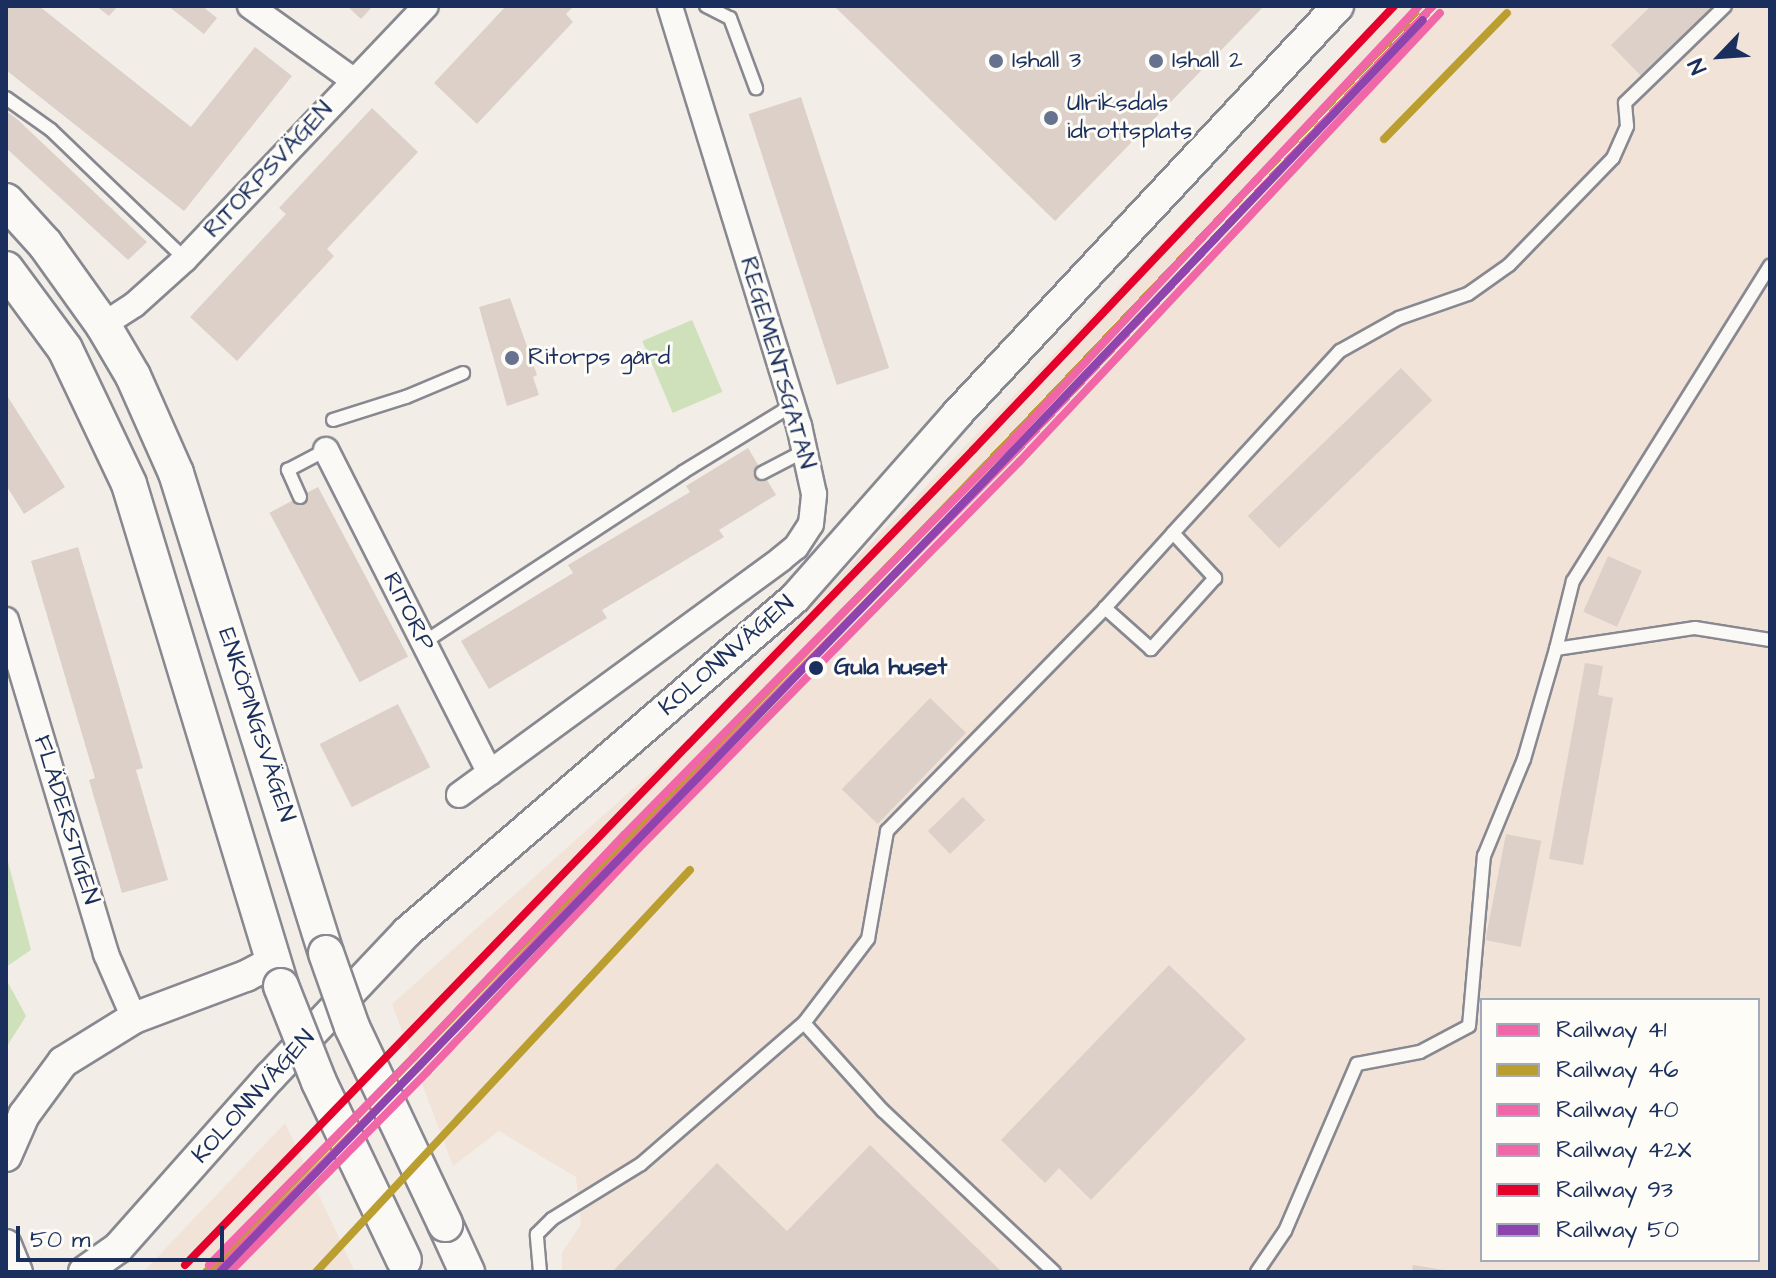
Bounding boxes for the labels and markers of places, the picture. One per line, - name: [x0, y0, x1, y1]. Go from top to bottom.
- place label: Ishall 3: [1012, 47, 1081, 75]
- place label: Ishall 2: [1172, 47, 1243, 75]
- marker: Ishall 3: [987, 52, 1005, 70]
- marker: Ishall 2: [1147, 52, 1165, 70]
- place label: Ulriksdals idrottsplats: [1067, 90, 1192, 146]
- marker: Ulriksdals idrottsplats: [1042, 109, 1060, 127]
- place label: Ritorps gård: [528, 344, 670, 372]
- marker: Ritorps gård: [503, 349, 521, 367]
- place label: Gula huset: [834, 654, 947, 682]
- marker: Gula huset: [805, 657, 827, 679]

